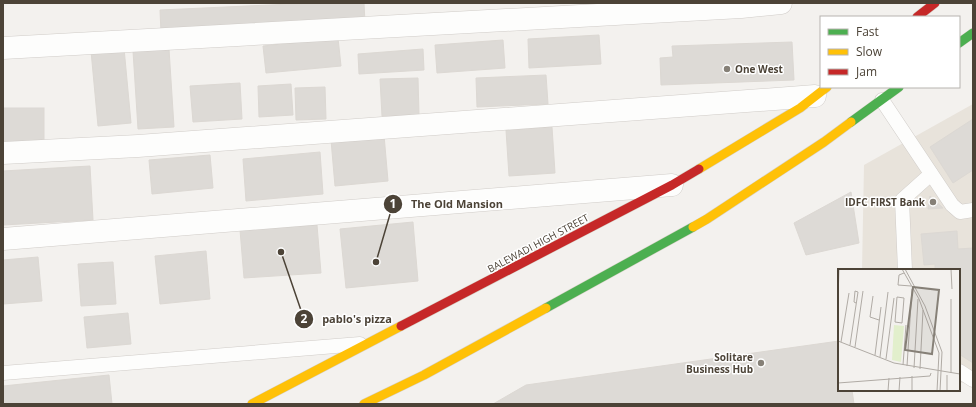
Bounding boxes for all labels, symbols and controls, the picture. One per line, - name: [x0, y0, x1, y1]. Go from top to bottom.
- legend: [820, 16, 960, 88]
- text: Fast: [856, 23, 879, 40]
- text: Slow: [856, 43, 883, 60]
- place label: One West: [735, 62, 784, 76]
- text: Jam: [855, 63, 877, 80]
- marker: One West: [722, 64, 732, 74]
- callout: The Old Mansion: [383, 192, 511, 215]
- text: 1: [390, 195, 396, 212]
- place label: IDFC FIRST Bank: [845, 195, 926, 209]
- text: The Old Mansion: [411, 196, 503, 211]
- marker: IDFC FIRST Bank: [928, 197, 938, 207]
- street label: BALEWADI HIGH STREET: [485, 210, 592, 276]
- inset map: [838, 269, 960, 391]
- callout: pablo's pizza: [294, 307, 400, 330]
- text: 2: [301, 310, 308, 327]
- text: pablo's pizza: [322, 311, 392, 326]
- place label: Solitare Business Hub: [686, 350, 753, 376]
- marker: Solitare Business Hub: [756, 358, 766, 368]

